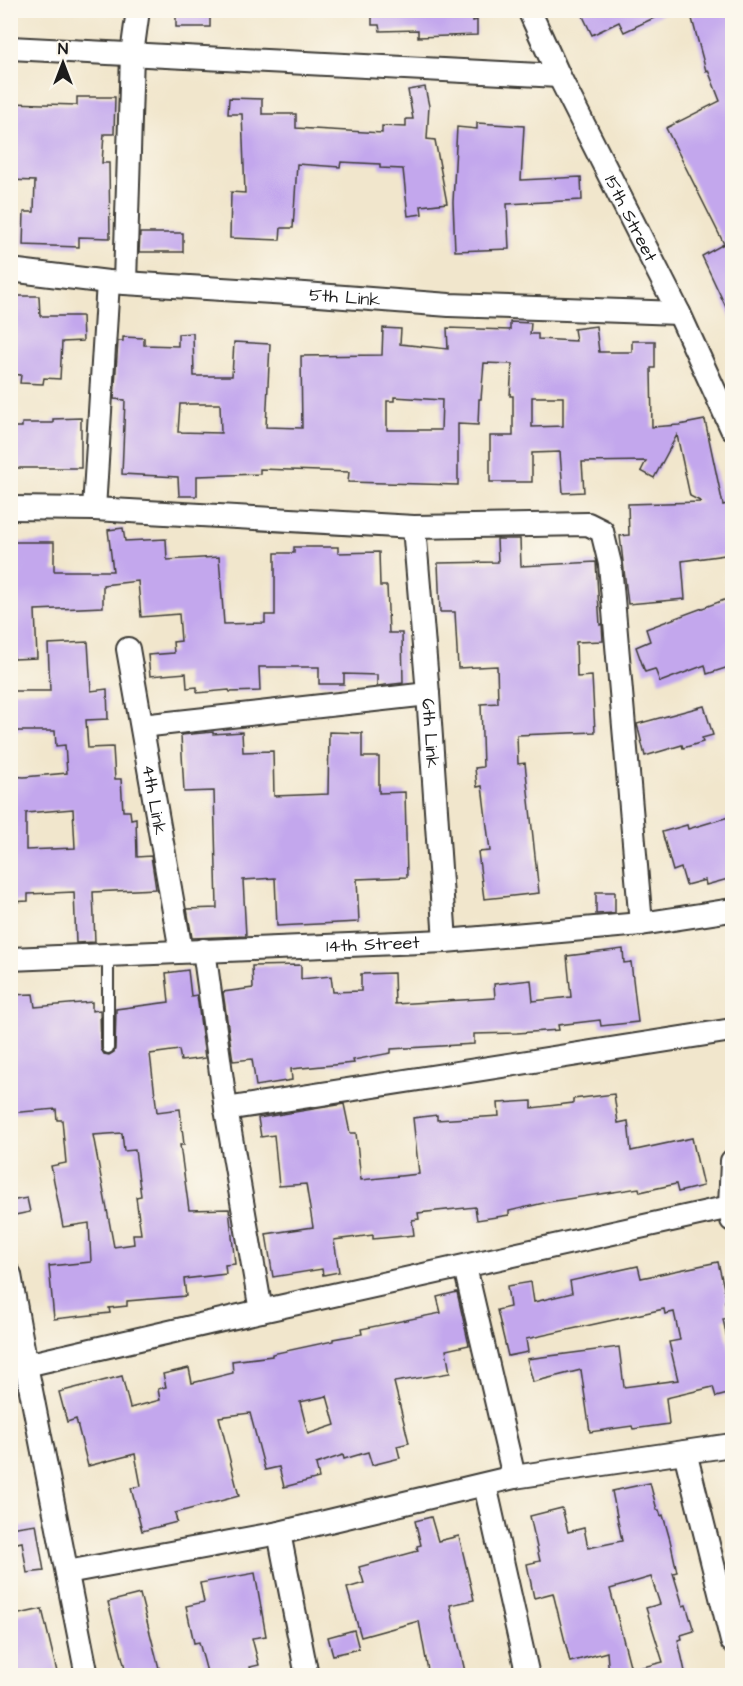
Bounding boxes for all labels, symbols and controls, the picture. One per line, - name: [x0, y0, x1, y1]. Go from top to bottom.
- north arrow: [33, 33, 93, 93]
- text: N: [58, 38, 68, 60]
- street label: 15th Street: [599, 171, 664, 267]
- street label: 5th Link: [308, 282, 381, 312]
- street label: 6th Link: [416, 698, 446, 769]
- street label: 4th Link: [136, 763, 173, 837]
- street label: 14th Street: [325, 930, 421, 958]

